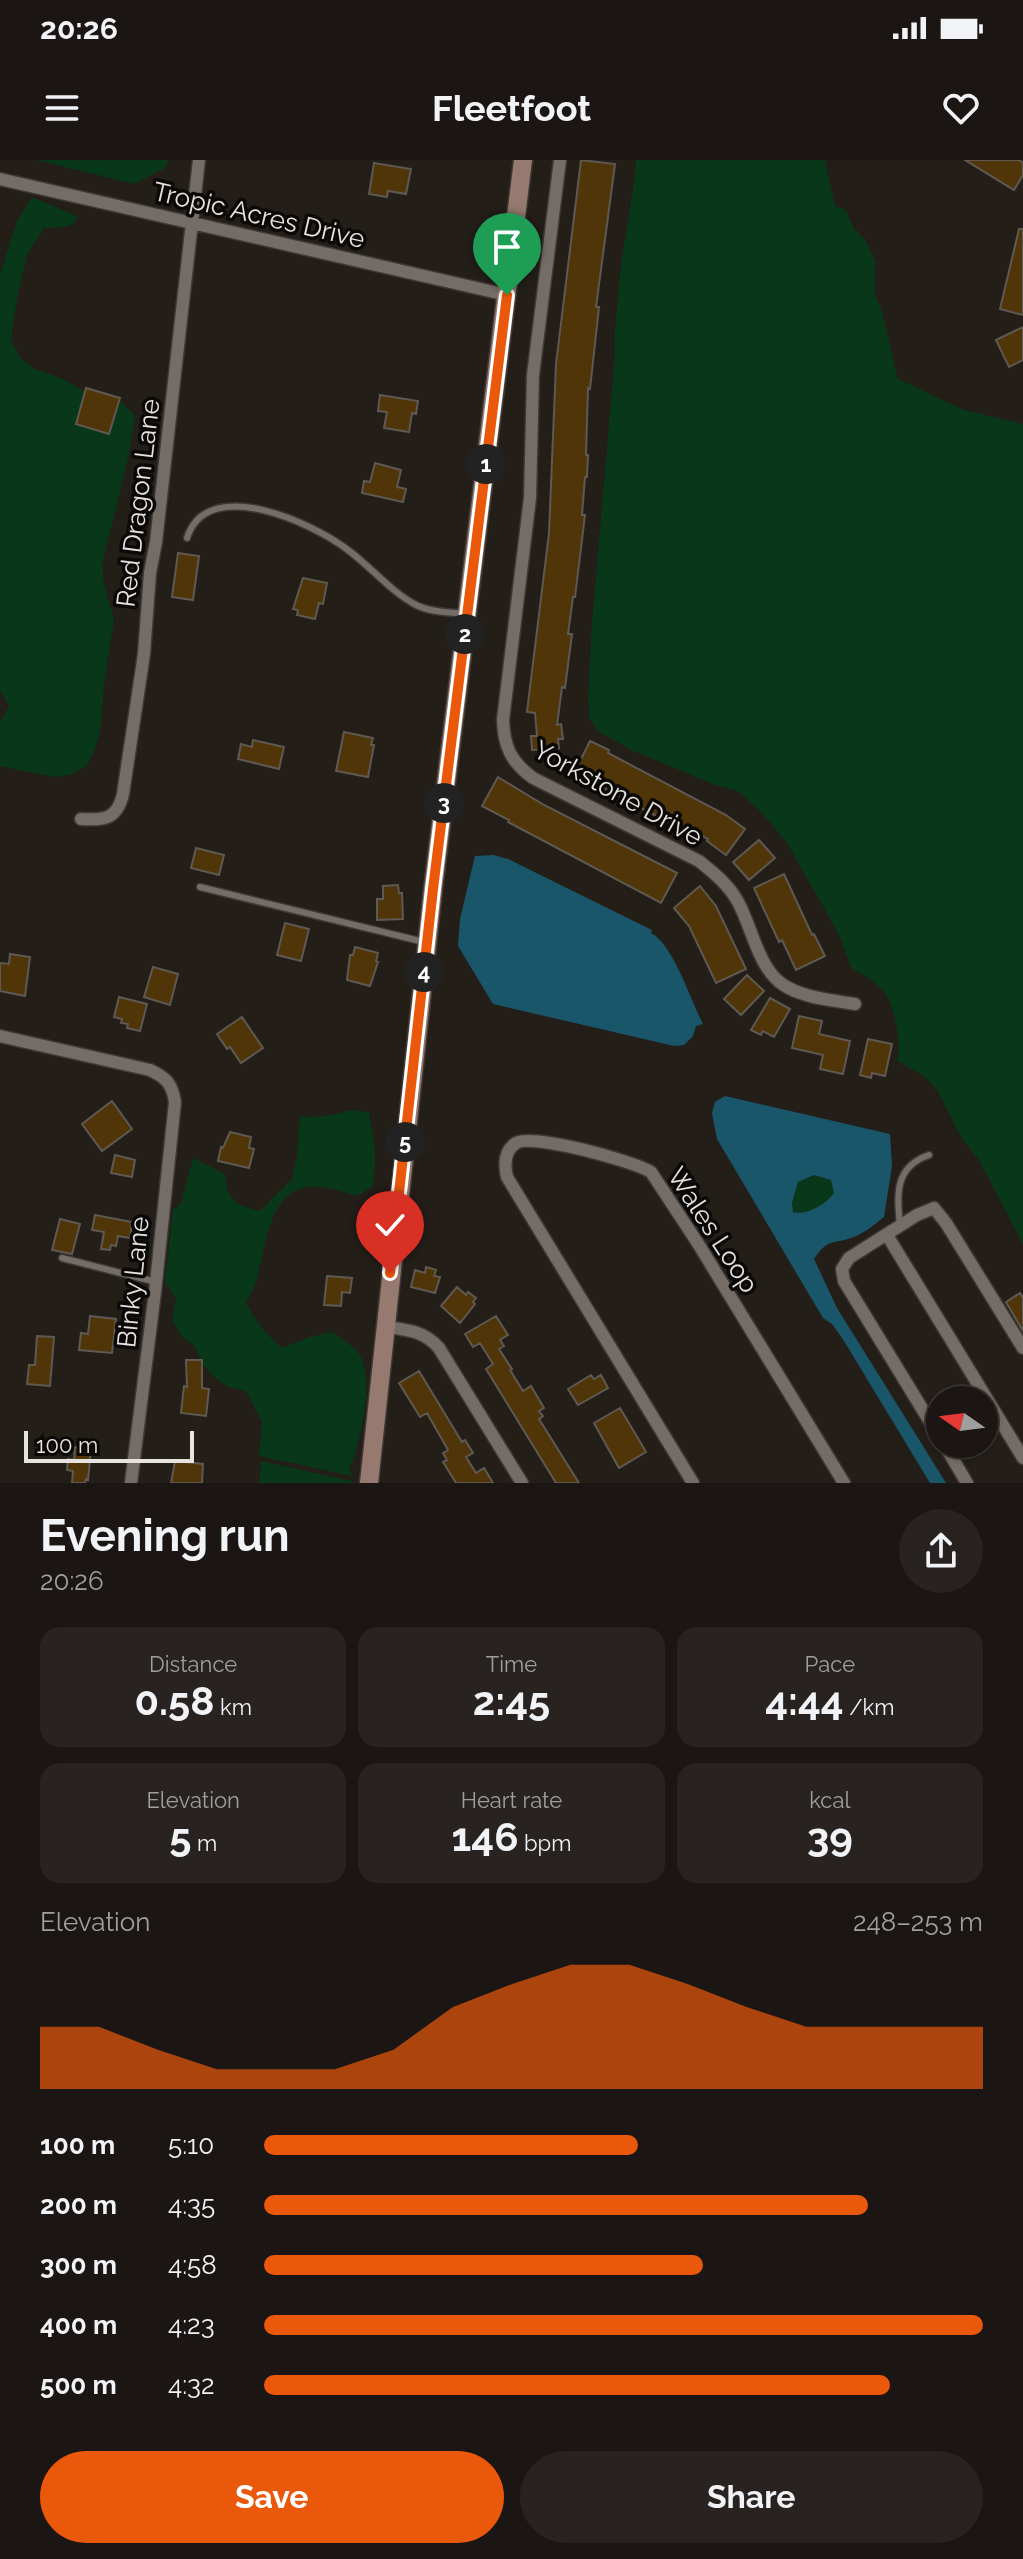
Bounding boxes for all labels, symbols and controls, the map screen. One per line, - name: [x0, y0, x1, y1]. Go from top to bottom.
- text: 20:26: [40, 11, 118, 46]
- icon: menu: [40, 86, 84, 130]
- icon: heart: [939, 86, 983, 130]
- text: Fleetfoot: [432, 87, 591, 129]
- street label: Tropic Acres Drive: [150, 176, 368, 254]
- pin: [473, 213, 541, 295]
- icon: arrive: [485, 225, 529, 269]
- street label: Red Dragon Lane: [110, 397, 166, 609]
- pin: 1: [466, 444, 506, 484]
- text: 1: [481, 451, 491, 477]
- pin: 2: [445, 614, 485, 654]
- text: 2: [459, 621, 471, 647]
- street label: Yorkstone Drive: [528, 734, 708, 852]
- pin: 3: [424, 783, 464, 823]
- text: 3: [438, 790, 450, 816]
- pin: 4: [404, 952, 444, 992]
- text: 4: [418, 959, 430, 985]
- pin: 5: [385, 1122, 425, 1162]
- text: 5: [399, 1129, 411, 1155]
- street label: Wales Loop: [661, 1162, 765, 1298]
- pin: [356, 1191, 424, 1273]
- icon: check: [368, 1203, 412, 1247]
- street label: Binky Lane: [111, 1215, 155, 1349]
- north arrow: [926, 1386, 998, 1458]
- map controls: [926, 1386, 998, 1458]
- scale bar: [24, 1427, 194, 1463]
- text: 100 m: [36, 1432, 98, 1458]
- button: share: [899, 1509, 983, 1593]
- text: Evening run: [40, 1510, 289, 1561]
- text: 20:26: [40, 1566, 104, 1596]
- text: Distance: [149, 1651, 237, 1677]
- text: Time: [486, 1651, 537, 1677]
- text: Pace: [805, 1651, 855, 1677]
- text: 0.58: [134, 1677, 214, 1724]
- text: 2:45: [473, 1677, 550, 1724]
- text: 4:44: [765, 1677, 844, 1724]
- text: km: [214, 1694, 252, 1720]
- text: /km: [844, 1694, 894, 1720]
- text: Elevation: [146, 1787, 240, 1813]
- text: Heart rate: [461, 1787, 562, 1813]
- text: kcal: [809, 1787, 850, 1813]
- text: 5: [169, 1813, 191, 1860]
- text: 146: [452, 1813, 518, 1860]
- text: 39: [807, 1813, 853, 1860]
- text: m: [191, 1830, 217, 1856]
- text: bpm: [518, 1830, 571, 1856]
- text: Elevation: [40, 1907, 150, 1937]
- text: 248–253 m: [853, 1907, 983, 1937]
- text: 100 m: [40, 2130, 115, 2160]
- text: 5:10: [168, 2130, 214, 2160]
- text: 200 m: [40, 2190, 117, 2220]
- text: 4:35: [168, 2190, 215, 2220]
- text: 300 m: [40, 2250, 117, 2280]
- text: 4:58: [168, 2250, 217, 2280]
- text: 400 m: [40, 2310, 117, 2340]
- text: 4:23: [168, 2310, 215, 2340]
- text: 500 m: [40, 2370, 117, 2400]
- text: 4:32: [168, 2370, 215, 2400]
- button: Save: [40, 2451, 504, 2543]
- button: Share: [520, 2451, 983, 2543]

